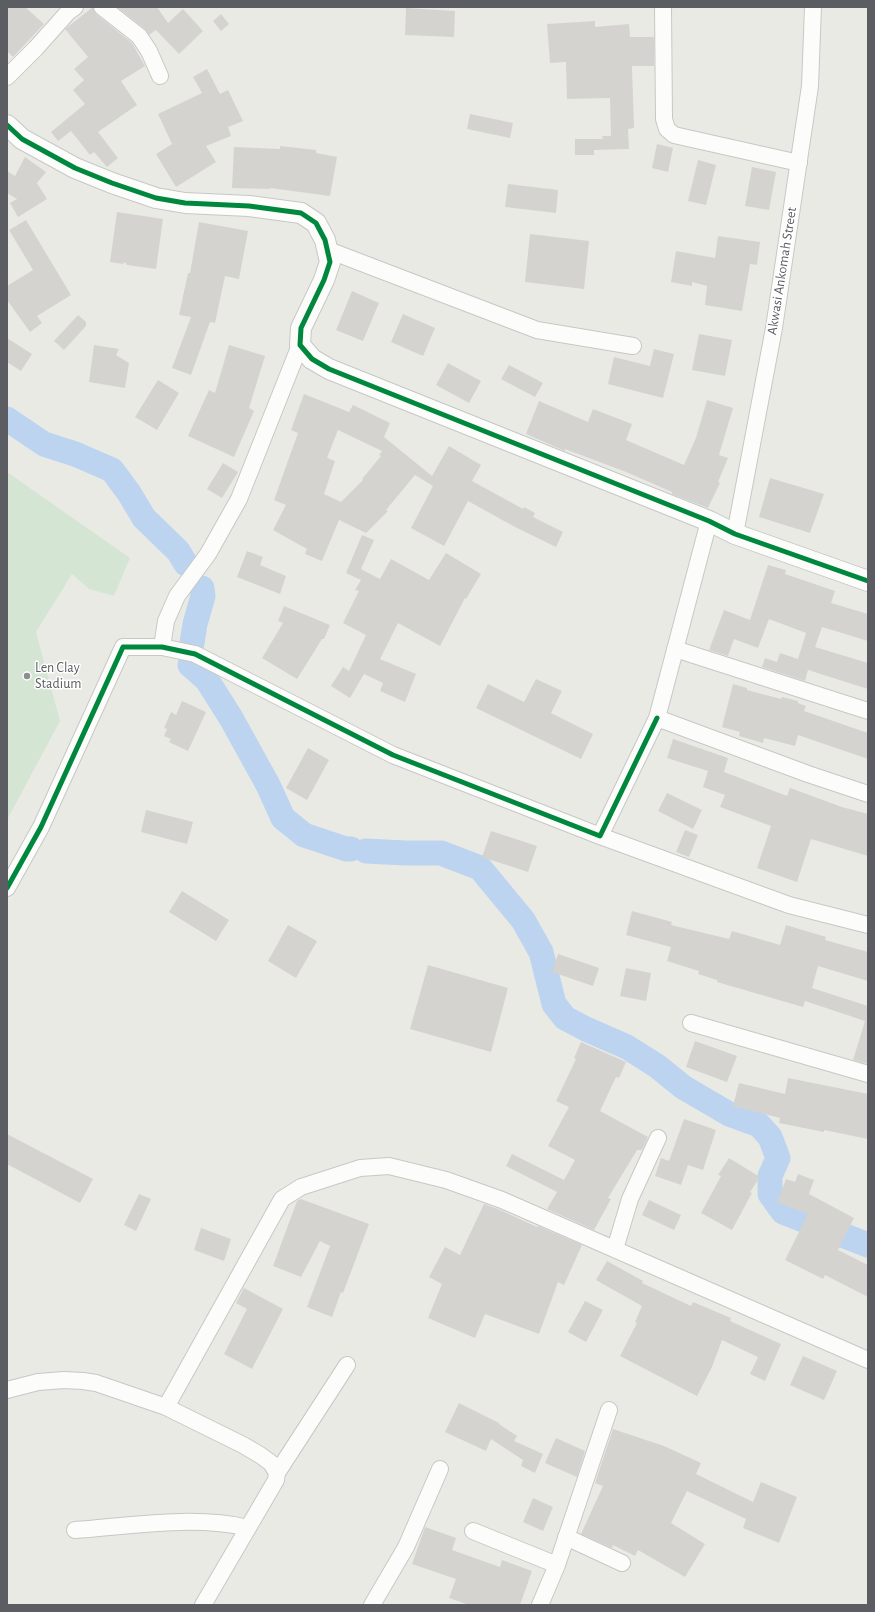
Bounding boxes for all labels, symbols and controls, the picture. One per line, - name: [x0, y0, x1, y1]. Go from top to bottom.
- street label: Akwasi Ankomah Street: [764, 206, 800, 336]
- place label: Len Clay Stadium: [35, 660, 81, 692]
- marker: Len Clay Stadium: [22, 671, 32, 681]

